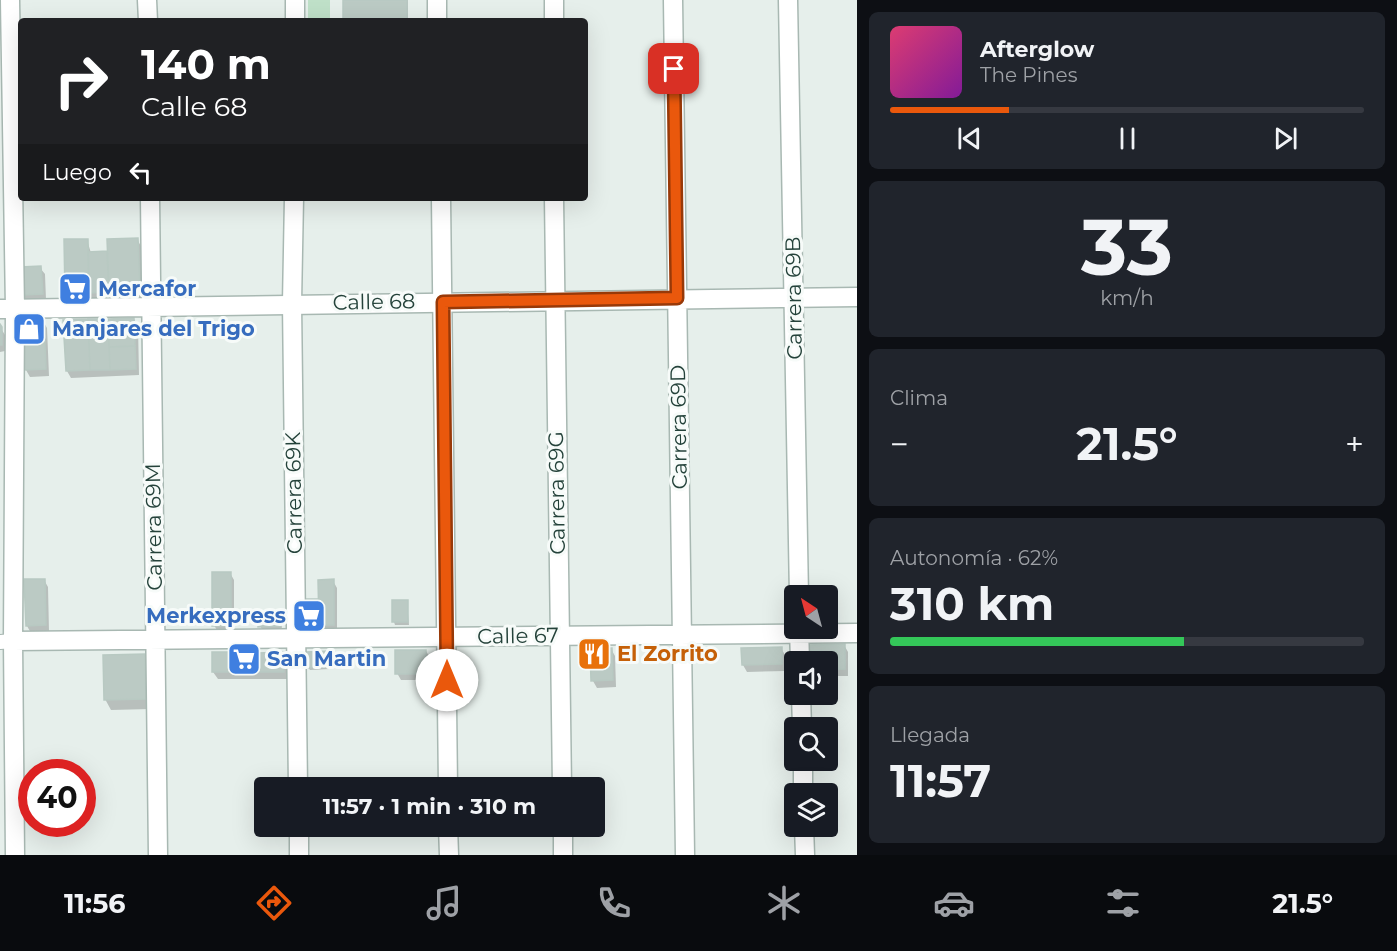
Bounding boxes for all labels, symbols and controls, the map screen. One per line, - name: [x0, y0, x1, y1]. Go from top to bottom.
- text: Afterglow: [980, 36, 1094, 63]
- text: 140 m: [141, 38, 271, 90]
- icon: right: [42, 42, 120, 120]
- pin: [648, 43, 699, 94]
- icon: arrive: [657, 52, 690, 85]
- text: The Pines: [980, 63, 1077, 87]
- text: Calle 68: [141, 90, 247, 123]
- icon: previous: [953, 122, 986, 155]
- icon: pause: [1111, 122, 1144, 155]
- icon: next: [1269, 122, 1302, 155]
- icon: left: [124, 156, 157, 189]
- text: Luego: [42, 159, 112, 186]
- text: 33: [1081, 199, 1173, 295]
- street label: Carrera 69B: [780, 236, 807, 360]
- supermarket icon: Mercafor: [57, 271, 93, 307]
- place label: Mercafor: [98, 276, 196, 301]
- text: km/h: [1100, 286, 1154, 310]
- street label: Calle 68: [332, 288, 416, 315]
- shop icon: Manjares del Trigo: [11, 311, 47, 347]
- place label: Manjares del Trigo: [52, 316, 255, 341]
- street label: Carrera 69D: [665, 364, 692, 490]
- text: Clima: [890, 386, 948, 410]
- text: 21.5°: [1076, 416, 1178, 471]
- text: −: [890, 424, 909, 464]
- text: +: [1345, 424, 1364, 464]
- street label: Carrera 69G: [543, 431, 570, 555]
- street label: Carrera 69K: [280, 432, 307, 554]
- street label: Carrera 69M: [140, 463, 167, 591]
- text: Autonomía · 62%: [890, 546, 1058, 570]
- text: 310 km: [890, 576, 1054, 631]
- north arrow: [784, 585, 838, 639]
- map controls: [784, 585, 838, 837]
- supermarket icon: Merkexpress: [291, 598, 327, 634]
- place label: Merkexpress: [146, 603, 286, 628]
- street label: Calle 67: [477, 622, 559, 649]
- restaurant icon: El Zorrito: [576, 636, 612, 672]
- supermarket icon: San Martin: [226, 641, 262, 677]
- place label: El Zorrito: [617, 641, 718, 666]
- place label: San Martin: [267, 646, 386, 671]
- position arrow: [415, 648, 479, 712]
- button: sound: [784, 651, 838, 705]
- button: search: [784, 717, 838, 771]
- text: Llegada: [890, 723, 970, 747]
- text: 11:57: [890, 753, 991, 808]
- speed limit sign: 40: [18, 759, 96, 837]
- button: layers: [784, 783, 838, 837]
- text: 11:57 · 1 min · 310 m: [323, 793, 536, 820]
- icon: directions: [253, 882, 295, 924]
- icon: music: [423, 882, 465, 924]
- icon: phone: [593, 882, 635, 924]
- icon: climate: [763, 882, 805, 924]
- icon: car: [933, 882, 975, 924]
- icon: filters: [1102, 882, 1144, 924]
- text: 11:56: [64, 887, 125, 920]
- text: 21.5°: [1272, 887, 1333, 920]

